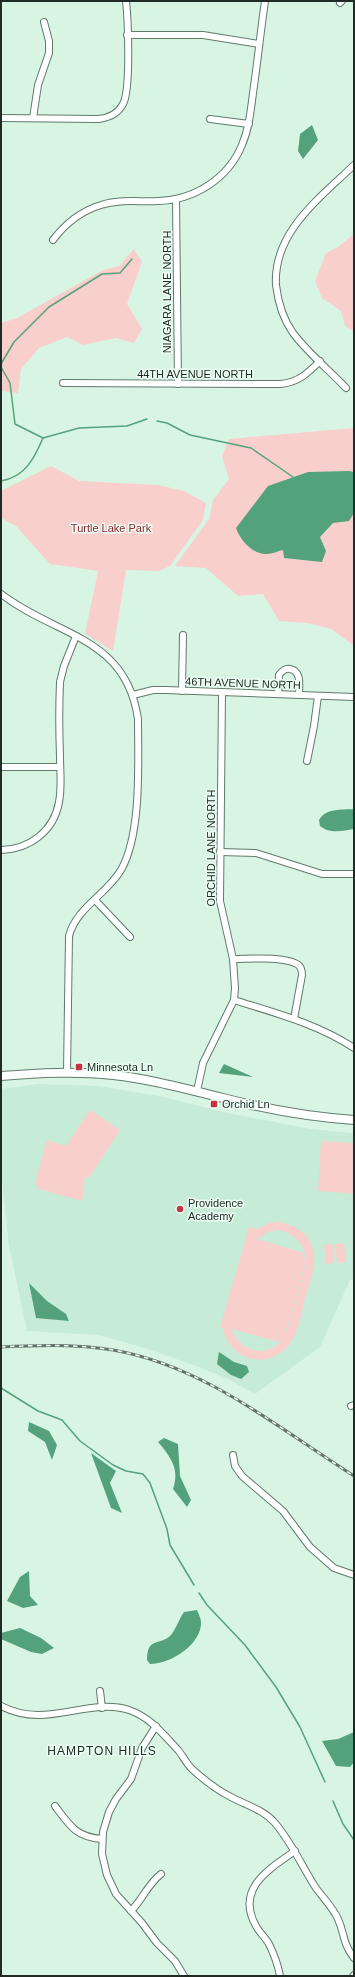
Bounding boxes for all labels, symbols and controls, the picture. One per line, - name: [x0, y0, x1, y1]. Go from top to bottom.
- street label: NIAGARA LANE NORTH: [161, 231, 173, 353]
- street label: 44TH AVENUE NORTH: [137, 368, 253, 380]
- park label: Turtle Lake Park: [71, 522, 152, 534]
- street label: 46TH AVENUE NORTH: [185, 675, 301, 691]
- street label: ORCHID LANE NORTH: [205, 789, 217, 907]
- place label: Minnesota Ln: [87, 1061, 153, 1073]
- marker: Minnesota Ln: [74, 1062, 84, 1072]
- place label: Orchid Ln: [222, 1098, 270, 1110]
- marker: Orchid Ln: [209, 1099, 219, 1109]
- place label: Providence Academy: [188, 1197, 243, 1222]
- marker: Providence Academy: [175, 1204, 185, 1214]
- district label: HAMPTON HILLS: [47, 1744, 157, 1758]

